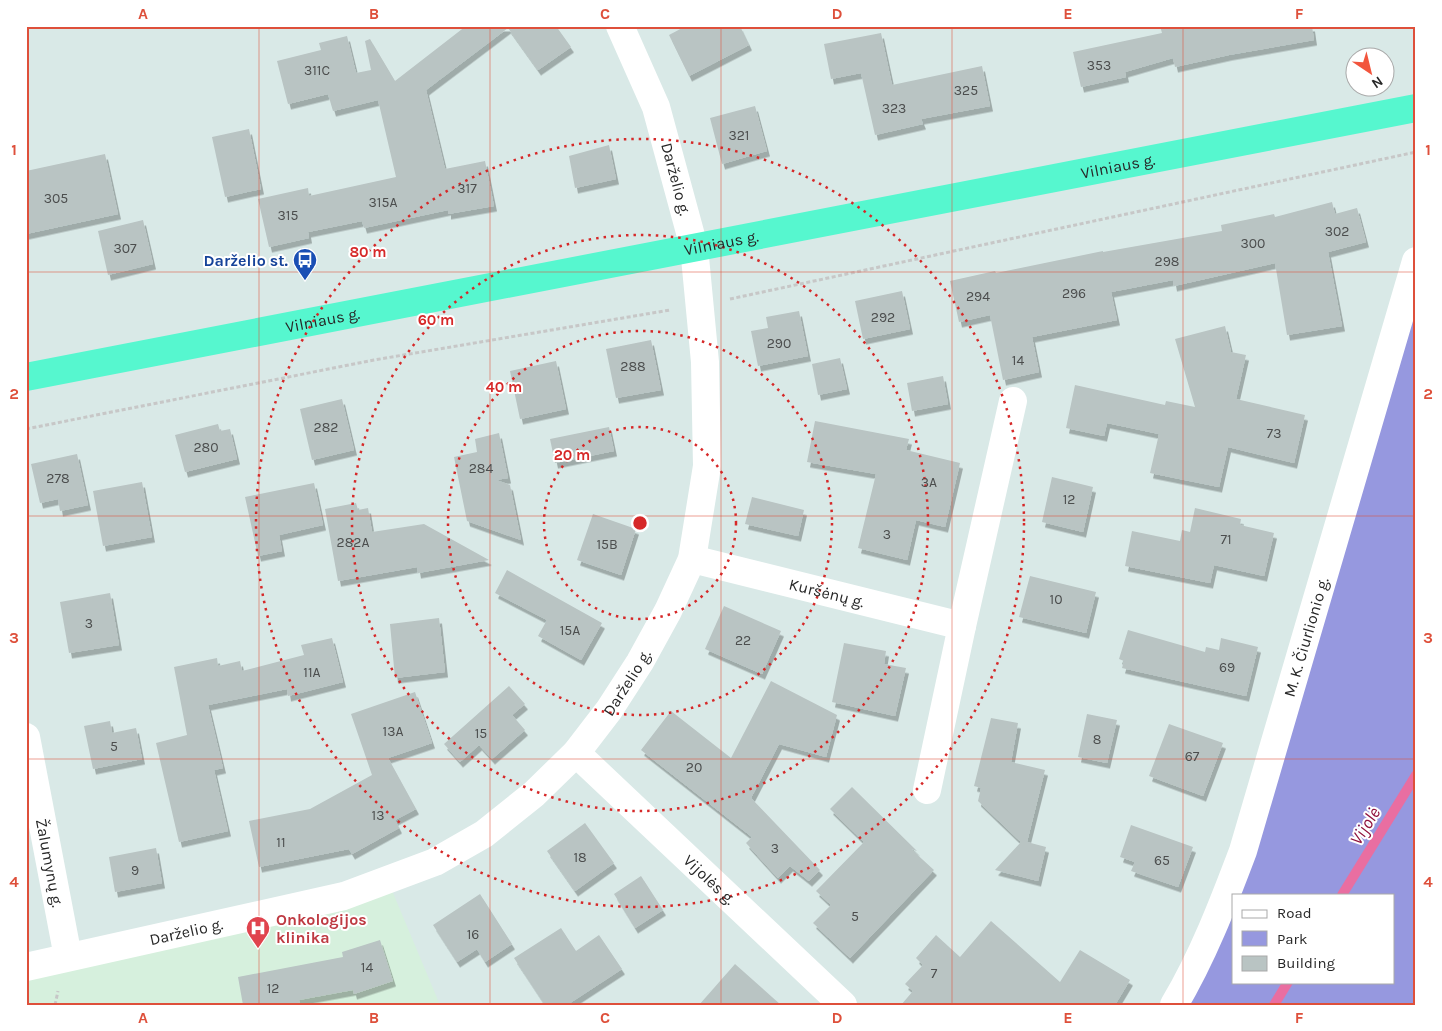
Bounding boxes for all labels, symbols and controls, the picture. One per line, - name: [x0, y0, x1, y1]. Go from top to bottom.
- text: A: [138, 4, 148, 23]
- text: B: [369, 4, 379, 23]
- text: C: [600, 4, 610, 23]
- text: D: [832, 4, 843, 23]
- text: E: [1063, 4, 1073, 23]
- text: F: [1295, 4, 1304, 23]
- north arrow: [1344, 48, 1394, 98]
- house number: 353: [1087, 57, 1111, 74]
- house number: 311C: [304, 62, 330, 79]
- text: N: [1368, 72, 1386, 92]
- house number: 325: [954, 82, 978, 99]
- house number: 323: [882, 100, 906, 117]
- house number: 321: [728, 127, 750, 144]
- text: 1: [11, 140, 17, 159]
- street label: Darželio g.: [657, 140, 695, 218]
- text: 1: [1425, 140, 1431, 159]
- street label: Vilniaus g.: [1079, 149, 1157, 182]
- house number: 317: [457, 180, 477, 197]
- house number: 305: [44, 190, 68, 207]
- house number: 315A: [369, 194, 397, 211]
- house number: 315: [278, 207, 298, 224]
- house number: 302: [1325, 223, 1349, 240]
- street label: Vilniaus g.: [682, 226, 760, 259]
- house number: 300: [1241, 235, 1265, 252]
- house number: 307: [113, 240, 137, 257]
- text: 80 m: [349, 243, 387, 261]
- bus stop icon: Darželio st.: [292, 247, 318, 281]
- place label: Darželio st.: [204, 251, 289, 270]
- house number: 298: [1155, 253, 1179, 270]
- house number: 296: [1062, 285, 1086, 302]
- house number: 294: [966, 288, 990, 305]
- street label: Vilniaus g.: [284, 303, 361, 336]
- house number: 292: [871, 309, 895, 326]
- text: 60 m: [418, 311, 454, 329]
- house number: 290: [767, 335, 791, 352]
- house number: 14: [1012, 352, 1024, 369]
- house number: 288: [620, 358, 646, 375]
- text: 40 m: [486, 378, 522, 396]
- text: 2: [9, 384, 19, 403]
- text: 2: [1423, 384, 1433, 403]
- house number: 282: [314, 419, 338, 436]
- house number: 73: [1267, 425, 1281, 442]
- house number: 280: [193, 439, 219, 456]
- text: 20 m: [554, 446, 590, 464]
- house number: 284: [469, 460, 493, 477]
- house number: 278: [46, 470, 70, 487]
- house number: 3A: [921, 474, 937, 491]
- house number: 12: [1063, 491, 1075, 508]
- centre of rings: [631, 514, 649, 532]
- house number: 3: [883, 526, 891, 543]
- house number: 71: [1220, 531, 1232, 548]
- house number: 282A: [337, 534, 369, 551]
- house number: 15B: [596, 536, 618, 553]
- street label: Kuršėnų g.: [787, 574, 867, 611]
- street label: M. K. Čiurlionio g.: [1279, 575, 1332, 699]
- house number: 10: [1050, 591, 1062, 608]
- house number: 3: [85, 615, 93, 632]
- house number: 15A: [560, 622, 580, 639]
- text: 3: [9, 628, 19, 647]
- text: 3: [1423, 628, 1433, 647]
- house number: 22: [735, 632, 751, 649]
- street label: Darželio g.: [598, 646, 655, 719]
- house number: 69: [1219, 659, 1235, 676]
- house number: 11A: [303, 664, 321, 681]
- house number: 13A: [383, 723, 403, 740]
- house number: 15: [475, 725, 487, 742]
- house number: 8: [1093, 731, 1101, 748]
- house number: 5: [110, 738, 118, 755]
- house number: 67: [1185, 748, 1200, 765]
- house number: 20: [686, 759, 702, 776]
- water label: Vijolė: [1345, 803, 1385, 849]
- house number: 13: [372, 807, 384, 824]
- street label: Žalumynų g.: [32, 817, 68, 909]
- house number: 11: [276, 834, 286, 851]
- house number: 3: [771, 840, 779, 857]
- house number: 18: [573, 849, 587, 866]
- street label: Vijolės g.: [680, 850, 740, 908]
- house number: 65: [1154, 852, 1170, 869]
- house number: 9: [131, 862, 139, 879]
- text: 4: [9, 872, 19, 891]
- text: 4: [1423, 872, 1433, 891]
- legend: [1232, 894, 1394, 984]
- text: Road: [1277, 904, 1312, 922]
- house number: 5: [851, 908, 859, 925]
- place label: Onkologijos klinika: [276, 910, 367, 947]
- street label: Darželio g.: [148, 914, 225, 949]
- hospital icon: Onkologijos klinika: [245, 915, 271, 949]
- house number: 16: [467, 926, 479, 943]
- text: Park: [1277, 930, 1307, 948]
- text: Building: [1277, 954, 1335, 972]
- house number: 14: [361, 959, 373, 976]
- house number: 7: [931, 965, 938, 982]
- house number: 12: [267, 980, 279, 997]
- text: A: [138, 1008, 148, 1027]
- text: B: [369, 1008, 379, 1027]
- text: C: [600, 1008, 610, 1027]
- text: D: [832, 1008, 843, 1027]
- text: E: [1063, 1008, 1073, 1027]
- text: F: [1295, 1008, 1304, 1027]

